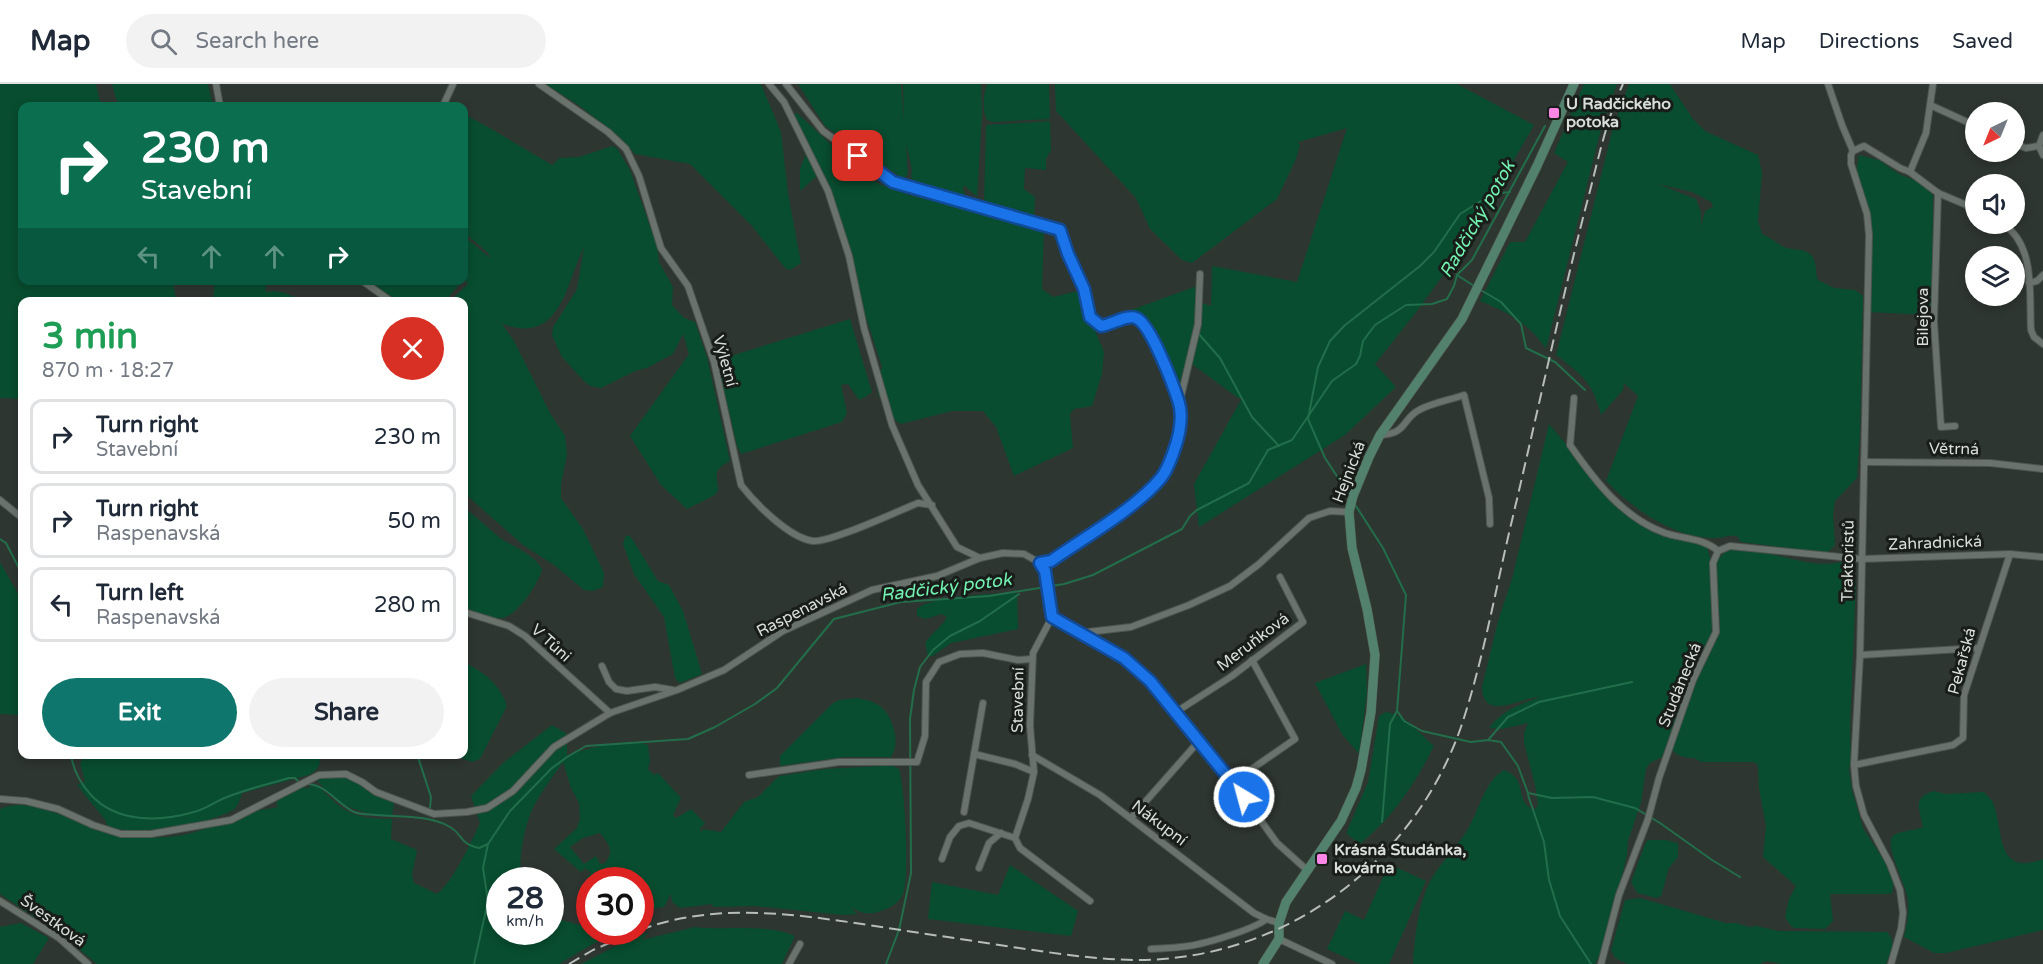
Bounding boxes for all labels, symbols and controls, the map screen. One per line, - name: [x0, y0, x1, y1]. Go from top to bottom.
- search box: [126, 14, 546, 68]
- text: Map: [30, 24, 90, 58]
- icon: search: [147, 25, 180, 58]
- text: Search here: [195, 28, 319, 54]
- text: Map: [1740, 29, 1786, 54]
- text: Directions: [1819, 29, 1919, 54]
- text: Saved: [1952, 29, 2013, 54]
- place label: U Radčického potoka: [1566, 94, 1671, 132]
- north arrow: [1965, 102, 2025, 162]
- map controls: [1965, 102, 2025, 306]
- marker: U Radčického potoka: [1547, 106, 1561, 120]
- text: 230 m: [141, 123, 270, 174]
- icon: right: [42, 126, 120, 204]
- pin: [832, 130, 883, 181]
- icon: arrive: [841, 139, 874, 172]
- water label: Radčický potok: [1435, 155, 1520, 282]
- text: Stavební: [141, 174, 252, 207]
- button: sound: [1965, 174, 2025, 234]
- icon: left: [132, 240, 165, 273]
- icon: ahead: [195, 240, 228, 273]
- icon: ahead: [258, 240, 291, 273]
- icon: right: [321, 240, 354, 273]
- button: layers: [1965, 246, 2025, 306]
- street label: Bilejova: [1913, 287, 1933, 347]
- text: 3 min: [42, 315, 138, 358]
- button: close: [381, 317, 444, 380]
- street label: Výletní: [708, 333, 742, 389]
- text: 870 m · 18:27: [42, 359, 174, 383]
- text: Turn right: [96, 412, 198, 438]
- icon: right: [45, 420, 78, 453]
- text: 230 m: [374, 424, 441, 450]
- text: Stavební: [96, 438, 178, 462]
- street label: Hejnická: [1328, 438, 1370, 506]
- street label: Větrná: [1929, 439, 1979, 459]
- text: Turn right: [96, 496, 198, 522]
- icon: right: [45, 504, 78, 537]
- text: 50 m: [387, 508, 441, 534]
- street label: Traktoristů: [1837, 520, 1859, 602]
- text: Raspenavská: [96, 522, 220, 546]
- street label: Zahradnická: [1888, 531, 1982, 555]
- water label: Radčický potok: [879, 568, 1014, 606]
- street label: Raspenavská: [753, 578, 851, 642]
- text: Turn left: [96, 580, 184, 606]
- icon: left: [45, 588, 78, 621]
- text: 280 m: [374, 592, 441, 618]
- text: Raspenavská: [96, 606, 220, 630]
- street label: Meruňková: [1213, 608, 1293, 676]
- street label: V Tůni: [527, 620, 575, 666]
- street label: Pekařská: [1943, 625, 1981, 697]
- street label: Studánecká: [1654, 640, 1706, 730]
- street label: Stavební: [1007, 667, 1029, 733]
- button: Exit: [42, 678, 237, 747]
- button: Share: [249, 678, 444, 747]
- position arrow: [1212, 765, 1276, 829]
- street label: Nákupní: [1127, 796, 1191, 850]
- place label: Krásná Studánka, kovárna: [1334, 840, 1466, 878]
- marker: Krásná Studánka, kovárna: [1315, 852, 1329, 866]
- speed limit sign: 30: [576, 867, 654, 945]
- text: 28: [506, 880, 544, 917]
- street label: Švestková: [16, 891, 90, 951]
- text: km/h: [506, 912, 544, 930]

